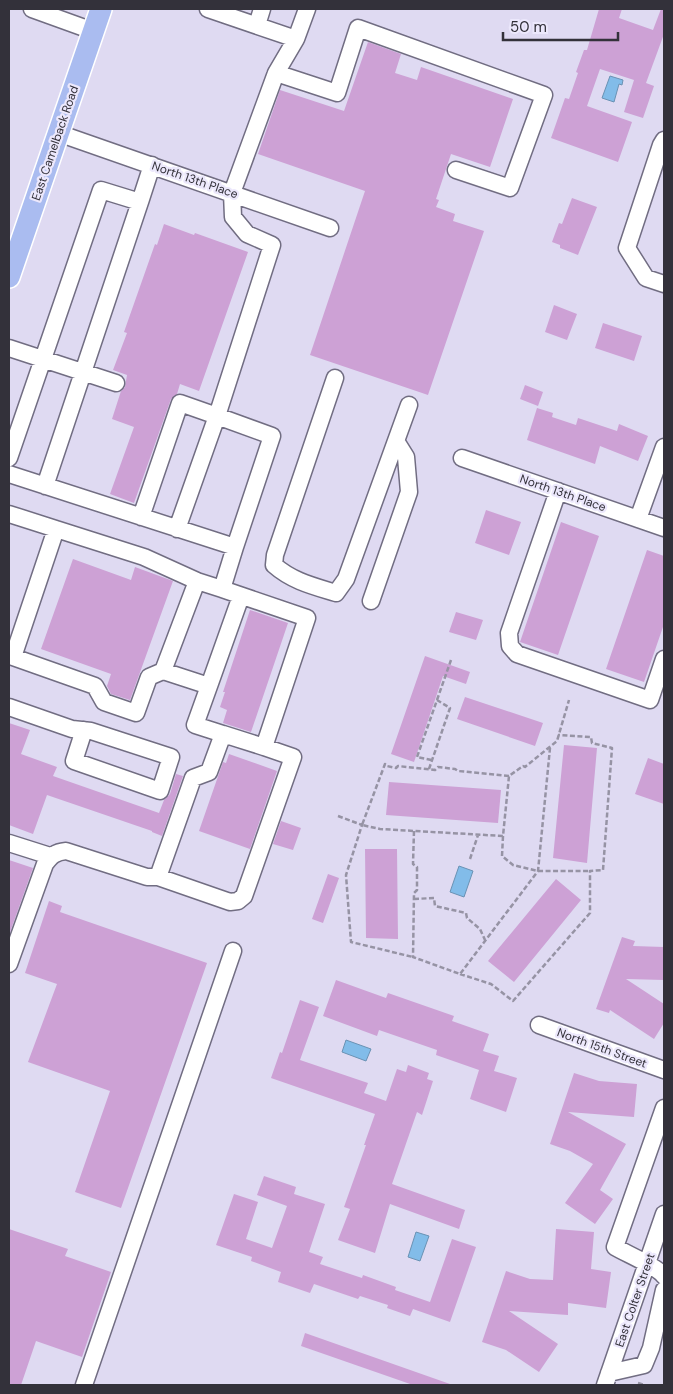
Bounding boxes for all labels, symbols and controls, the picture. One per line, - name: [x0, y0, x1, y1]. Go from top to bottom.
- scale bar: [503, 10, 618, 42]
- text: 50 m: [510, 17, 547, 37]
- street label: East Camelback Road: [28, 83, 82, 203]
- street label: North 13th Place: [150, 158, 240, 202]
- street label: North 13th Place: [518, 471, 608, 515]
- street label: North 15th Street: [555, 1024, 649, 1072]
- street label: East Colter Street: [611, 1251, 659, 1349]

